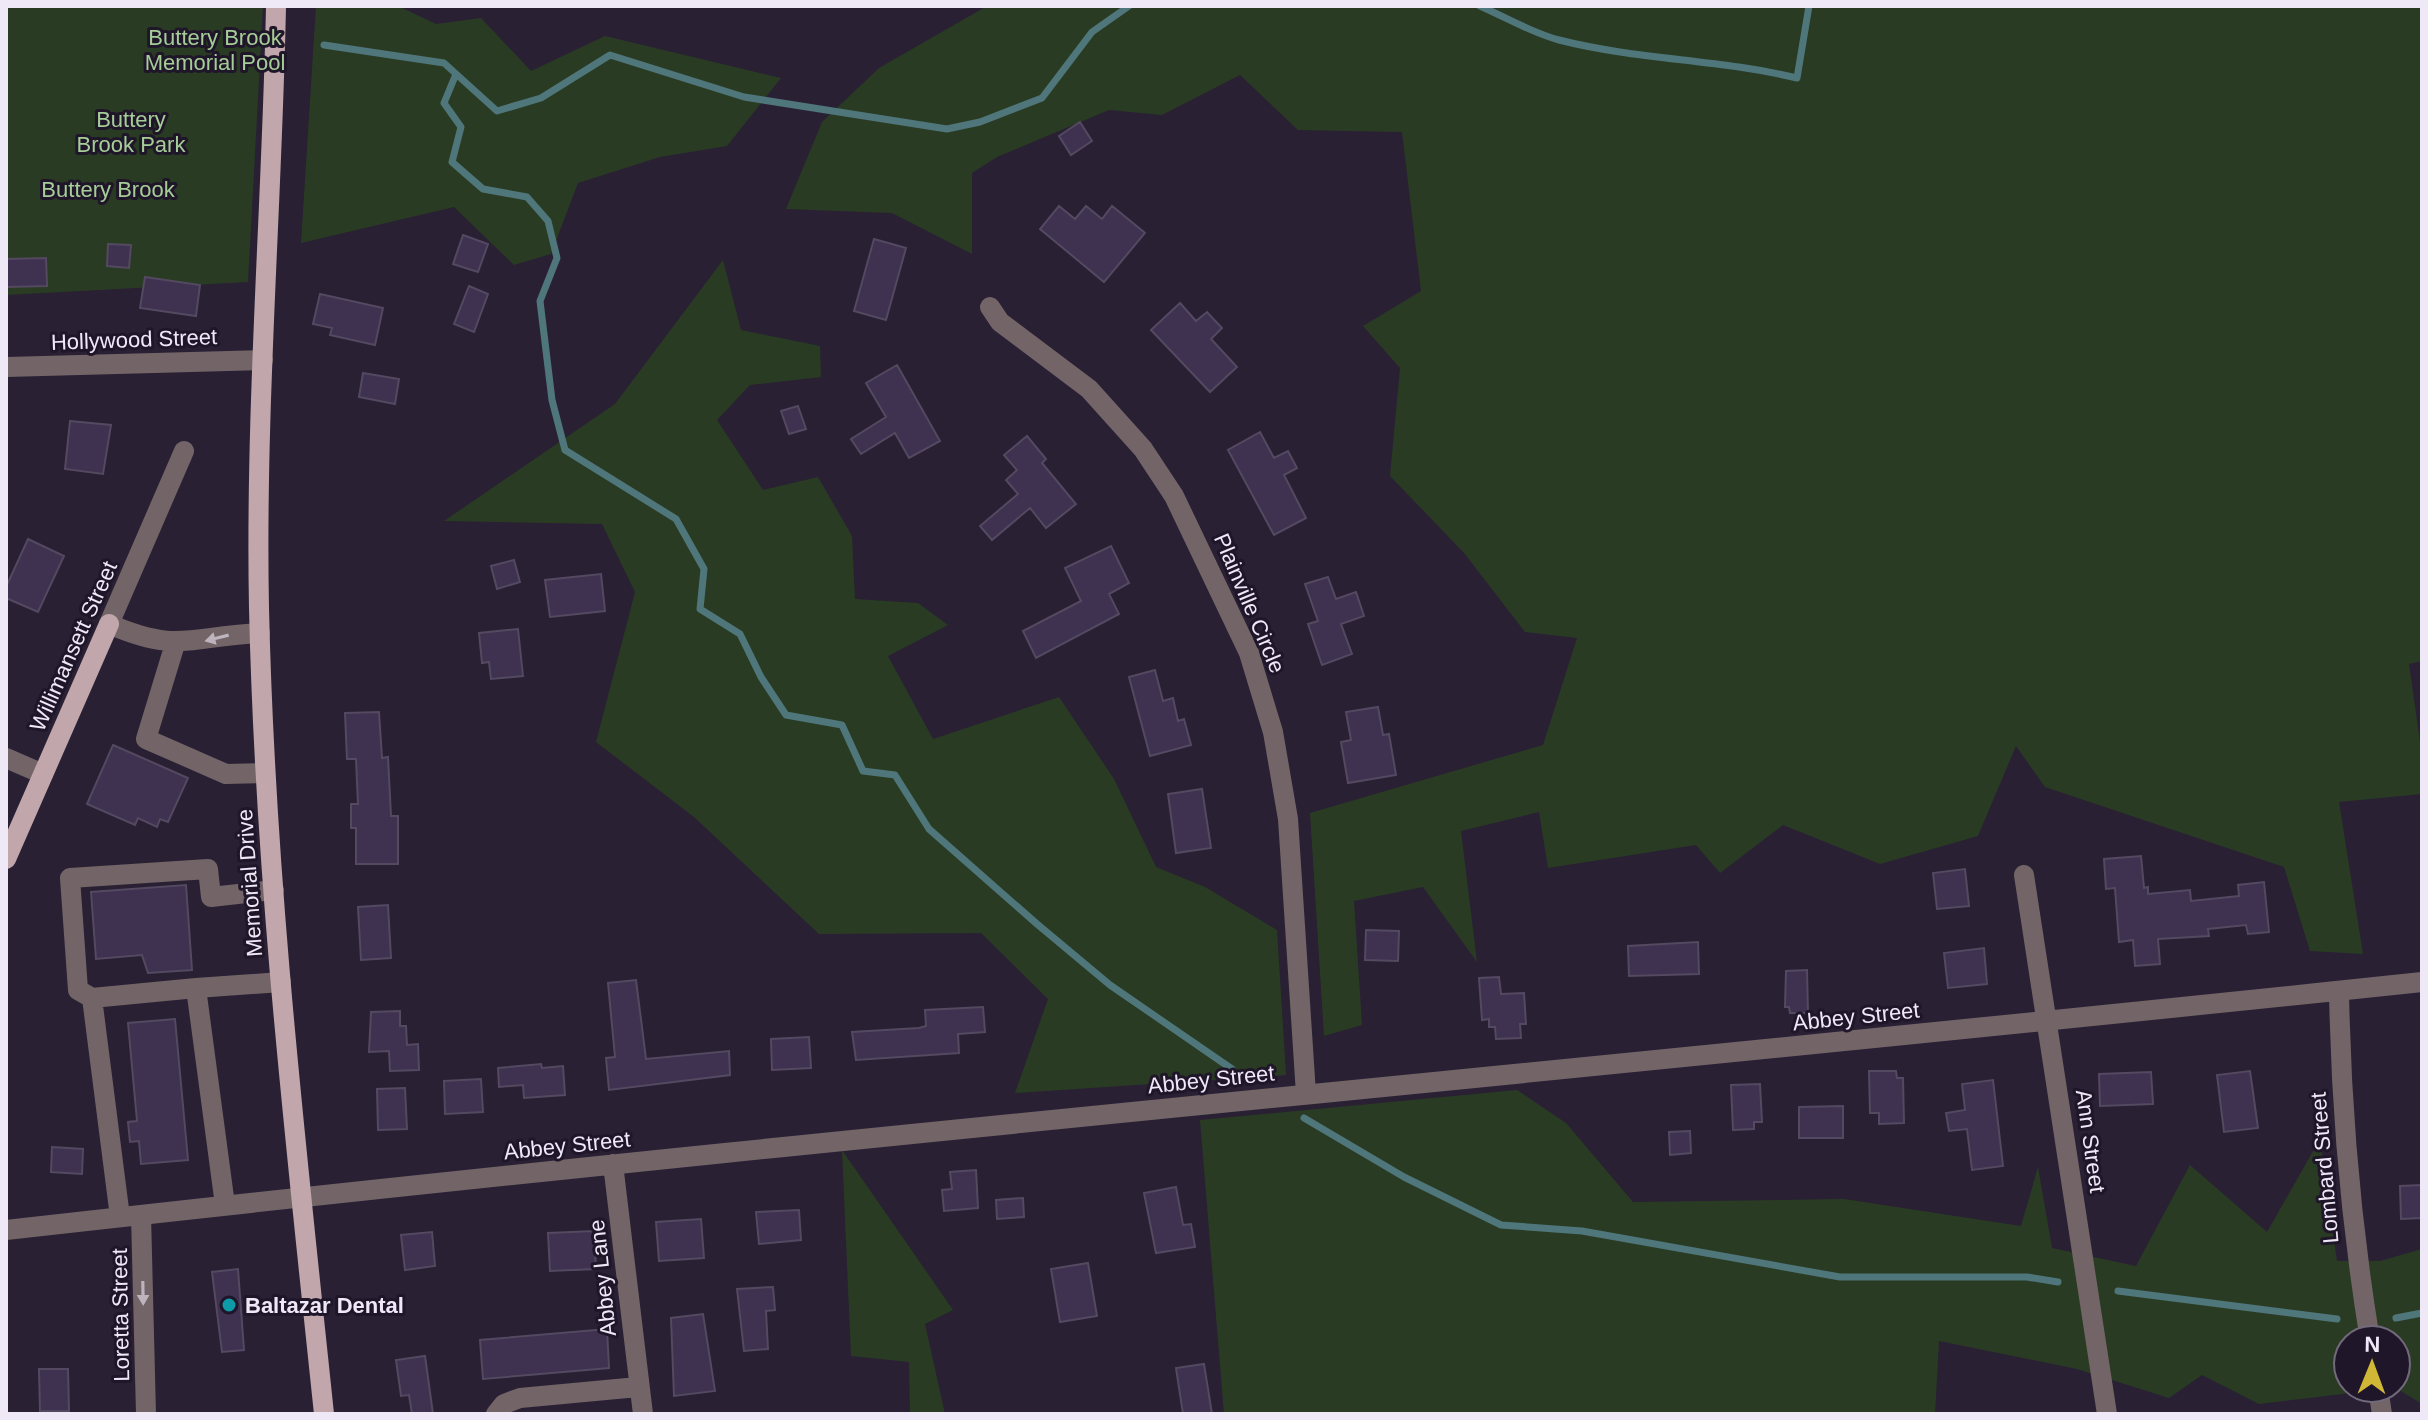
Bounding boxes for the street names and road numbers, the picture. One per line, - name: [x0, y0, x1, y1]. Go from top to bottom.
- street label: Hollywood Street: [50, 324, 218, 355]
- street label: Plainville Circle: [1209, 530, 1290, 677]
- street label: Willimansett Street: [25, 557, 122, 735]
- street label: Memorial Drive: [232, 808, 267, 958]
- street label: Abbey Street: [1792, 997, 1921, 1036]
- street label: Abbey Street: [1147, 1060, 1276, 1099]
- street label: Ann Street: [2071, 1088, 2110, 1194]
- street label: Lombard Street: [2305, 1091, 2344, 1245]
- street label: Abbey Street: [503, 1126, 632, 1165]
- street label: Abbey Lane: [584, 1218, 621, 1338]
- street label: Loretta Street: [107, 1248, 134, 1382]

